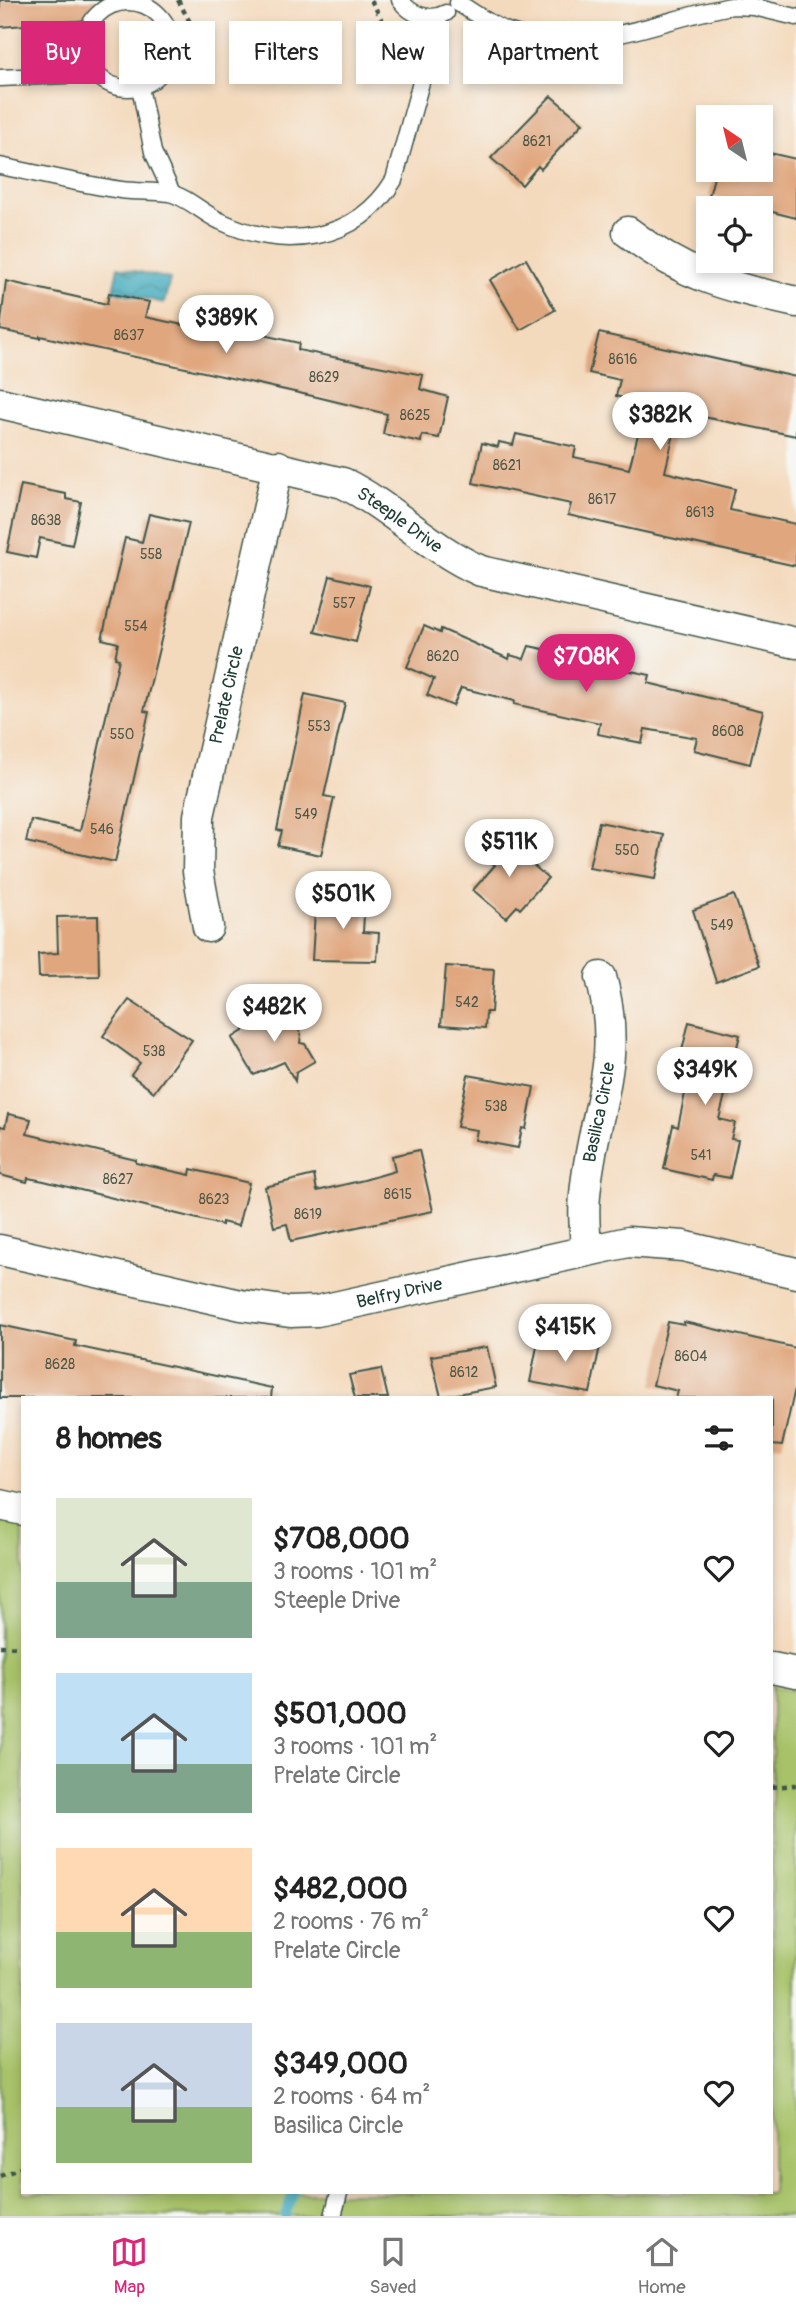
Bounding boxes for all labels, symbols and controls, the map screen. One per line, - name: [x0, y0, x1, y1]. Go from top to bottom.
- chip: Buy: [21, 21, 105, 84]
- chip: Rent: [119, 21, 215, 84]
- chip: Filters: [229, 21, 342, 84]
- chip: New: [356, 21, 449, 84]
- chip: Apartment: [463, 21, 623, 84]
- north arrow: [696, 105, 774, 182]
- map controls: [696, 105, 773, 273]
- house number: 8621: [523, 133, 551, 150]
- button: locate: [696, 196, 773, 273]
- pin: $389K: [177, 296, 275, 355]
- text: $389K: [195, 303, 257, 332]
- house number: 8637: [114, 327, 145, 344]
- house number: 8616: [609, 351, 637, 368]
- house number: 8629: [309, 369, 339, 386]
- pin: $382K: [611, 392, 709, 452]
- text: $382K: [628, 400, 692, 429]
- house number: 8625: [400, 407, 430, 424]
- house number: 8621: [493, 457, 521, 474]
- street label: Steeple Drive: [353, 482, 447, 559]
- house number: 8617: [588, 491, 617, 508]
- house number: 8613: [686, 504, 714, 521]
- house number: 8638: [31, 512, 61, 529]
- house number: 558: [140, 546, 162, 563]
- house number: 557: [333, 595, 356, 612]
- house number: 554: [124, 618, 148, 635]
- pin: $708K: [537, 634, 635, 694]
- text: $708K: [553, 642, 619, 671]
- street label: Prelate Circle: [205, 644, 249, 746]
- house number: 8620: [427, 648, 459, 665]
- house number: 553: [308, 718, 331, 735]
- house number: 8608: [712, 723, 744, 740]
- house number: 550: [110, 726, 134, 743]
- house number: 549: [295, 806, 317, 823]
- pin: $511K: [460, 820, 558, 879]
- house number: 546: [90, 821, 114, 838]
- text: $511K: [481, 827, 537, 856]
- house number: 550: [615, 842, 639, 859]
- pin: $501K: [294, 872, 392, 931]
- text: $501K: [311, 879, 375, 908]
- house number: 549: [711, 917, 733, 934]
- pin: $482K: [225, 984, 323, 1044]
- text: $482K: [242, 992, 306, 1021]
- house number: 542: [455, 994, 479, 1011]
- house number: 538: [143, 1043, 165, 1060]
- pin: $349K: [656, 1048, 754, 1107]
- text: $349K: [673, 1055, 737, 1084]
- street label: Basilica Circle: [578, 1061, 620, 1164]
- house number: 538: [485, 1098, 507, 1115]
- house number: 541: [690, 1147, 712, 1164]
- house number: 8627: [103, 1171, 134, 1188]
- house number: 8615: [384, 1186, 412, 1203]
- house number: 8623: [199, 1191, 229, 1208]
- house number: 8619: [294, 1206, 322, 1223]
- street label: Belfry Drive: [354, 1273, 445, 1314]
- pin: $415K: [516, 1304, 614, 1364]
- text: $415K: [534, 1312, 596, 1341]
- house number: 8604: [675, 1348, 707, 1365]
- house number: 8628: [45, 1356, 75, 1373]
- house number: 8612: [450, 1364, 478, 1381]
- icon: filters: [700, 1419, 738, 1457]
- text: 8 homes: [56, 1420, 162, 1457]
- text: $708,000: [273, 1520, 410, 1557]
- icon: home: [112, 1526, 196, 1610]
- icon: heart: [700, 1549, 738, 1587]
- text: 3 rooms · 101 m²: [273, 1557, 437, 1586]
- text: Steeple Drive: [273, 1586, 400, 1615]
- text: $501,000: [273, 1695, 407, 1732]
- icon: home: [112, 1701, 196, 1785]
- icon: heart: [700, 1724, 738, 1762]
- text: 3 rooms · 101 m²: [273, 1732, 437, 1761]
- text: Prelate Circle: [273, 1761, 400, 1790]
- text: $482,000: [273, 1870, 408, 1907]
- icon: home: [112, 1876, 196, 1960]
- icon: heart: [700, 1899, 738, 1937]
- text: 2 rooms · 76 m²: [273, 1907, 429, 1936]
- text: Prelate Circle: [273, 1936, 400, 1965]
- text: $349,000: [273, 2045, 408, 2082]
- icon: home: [112, 2051, 196, 2135]
- icon: heart: [700, 2074, 738, 2112]
- text: 2 rooms · 64 m²: [273, 2082, 430, 2111]
- text: Basilica Circle: [273, 2111, 403, 2140]
- tab: Map: [110, 2233, 148, 2299]
- tab: Saved: [369, 2233, 417, 2299]
- tab: Home: [638, 2233, 686, 2299]

